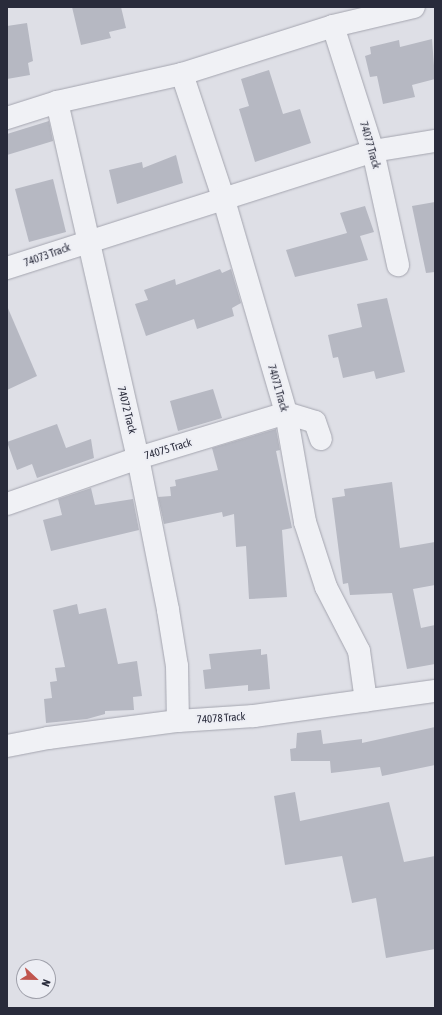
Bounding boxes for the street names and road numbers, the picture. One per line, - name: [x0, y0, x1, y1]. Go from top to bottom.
- street label: 74077 Track: [357, 120, 383, 170]
- street label: 74073 Track: [22, 240, 72, 270]
- street label: 74071 Track: [265, 363, 291, 413]
- street label: 74072 Track: [115, 385, 139, 435]
- street label: 74075 Track: [143, 436, 193, 462]
- street label: 74078 Track: [196, 710, 246, 726]

